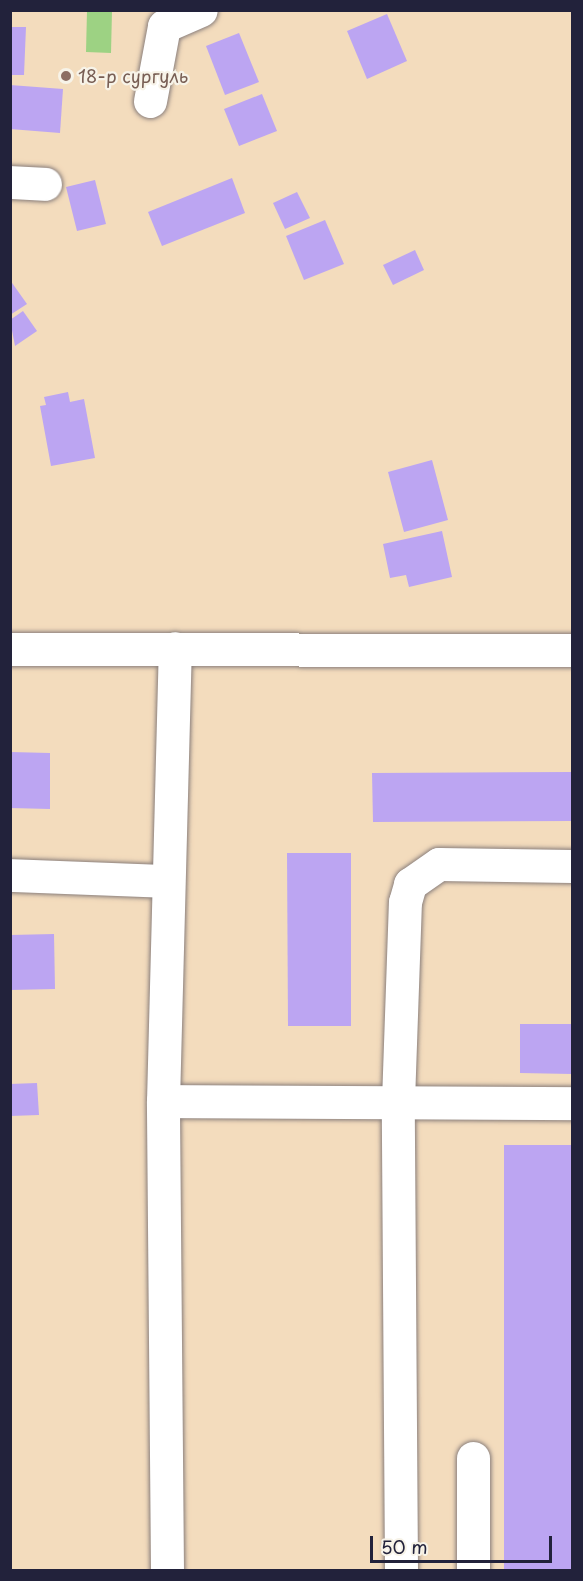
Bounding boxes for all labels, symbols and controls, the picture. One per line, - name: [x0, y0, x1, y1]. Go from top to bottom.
- place label: 18-р сургуль: [78, 65, 189, 87]
- marker: 18-р сургуль: [59, 69, 73, 83]
- scale bar: [373, 1524, 554, 1562]
- text: 50 m: [381, 1533, 428, 1560]

